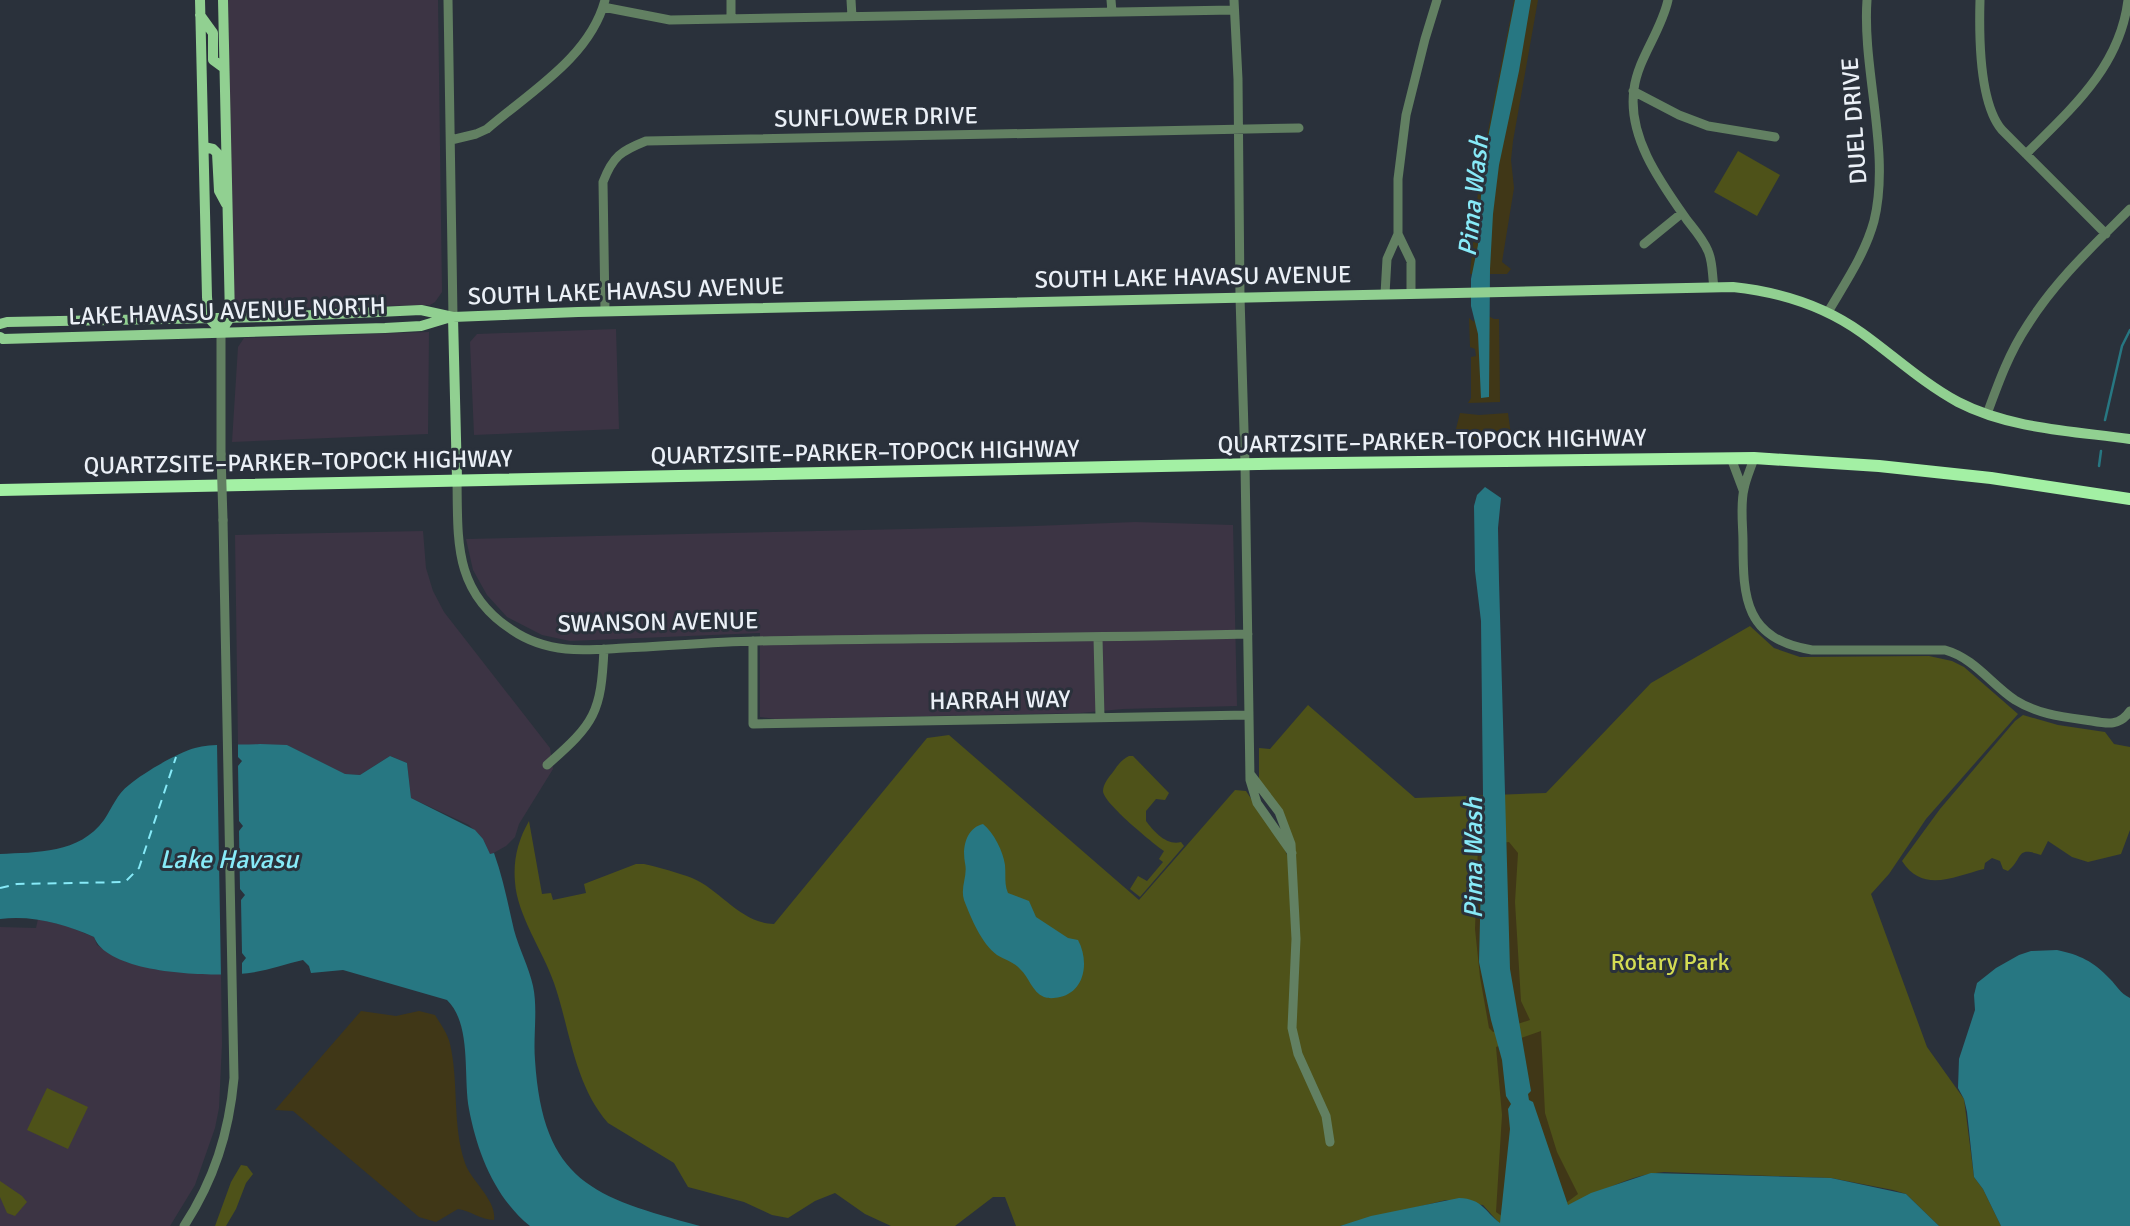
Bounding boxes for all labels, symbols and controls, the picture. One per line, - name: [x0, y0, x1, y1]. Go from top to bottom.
- street label: DUEL DRIVE: [1835, 57, 1873, 185]
- street label: SUNFLOWER DRIVE: [774, 100, 978, 134]
- water label: Pima Wash: [1452, 133, 1496, 258]
- street label: SOUTH LAKE HAVASU AVENUE: [1034, 259, 1352, 295]
- street label: SOUTH LAKE HAVASU AVENUE: [467, 270, 785, 312]
- street label: LAKE HAVASU AVENUE NORTH: [68, 290, 386, 332]
- street label: QUARTZSITE–PARKER–TOPOCK HIGHWAY: [1217, 422, 1647, 460]
- street label: QUARTZSITE–PARKER–TOPOCK HIGHWAY: [650, 433, 1080, 471]
- street label: QUARTZSITE–PARKER–TOPOCK HIGHWAY: [83, 443, 513, 481]
- street label: SWANSON AVENUE: [557, 605, 759, 639]
- street label: HARRAH WAY: [929, 684, 1071, 716]
- water label: Pima Wash: [1458, 797, 1490, 919]
- water label: Lake Havasu: [160, 844, 300, 876]
- park label: Rotary Park: [1611, 947, 1730, 977]

